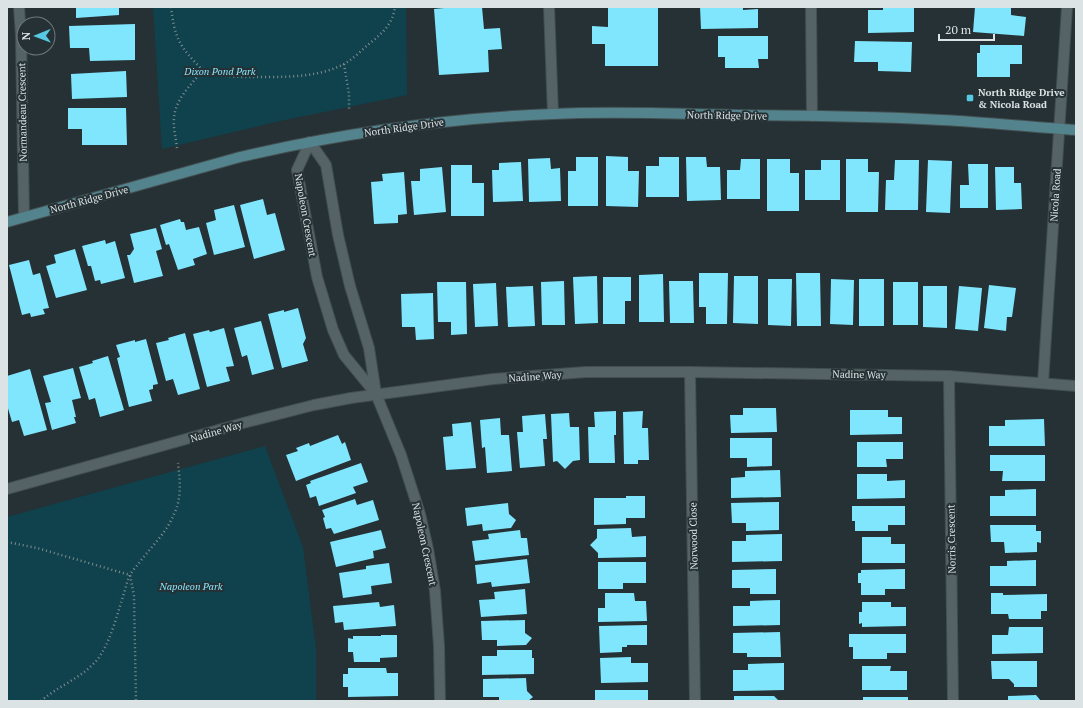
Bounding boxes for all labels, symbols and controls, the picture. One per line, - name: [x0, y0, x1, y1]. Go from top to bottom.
- north arrow: [16, 16, 56, 56]
- scale bar: [939, 16, 994, 42]
- text: 20 m: [945, 22, 972, 37]
- text: N: [19, 31, 33, 40]
- street label: Normandeau Crescent: [15, 62, 30, 162]
- park label: Dixon Pond Park: [183, 65, 256, 78]
- place label: North Ridge Drive & Nicola Road: [978, 86, 1065, 111]
- marker: North Ridge Drive & Nicola Road: [965, 93, 975, 103]
- street label: North Ridge Drive: [687, 108, 767, 123]
- street label: North Ridge Drive: [363, 115, 445, 140]
- street label: Nicola Road: [1047, 168, 1064, 222]
- street label: Napoleon Crescent: [292, 172, 319, 258]
- street label: North Ridge Drive: [49, 183, 130, 216]
- street label: Nadine Way: [508, 368, 563, 385]
- street label: Nadine Way: [832, 368, 887, 381]
- street label: Nadine Way: [189, 418, 244, 445]
- street label: Napoleon Crescent: [409, 502, 440, 587]
- street label: Norwood Close: [686, 502, 701, 570]
- street label: Norris Crescent: [944, 504, 959, 574]
- park label: Napoleon Park: [158, 580, 223, 593]

